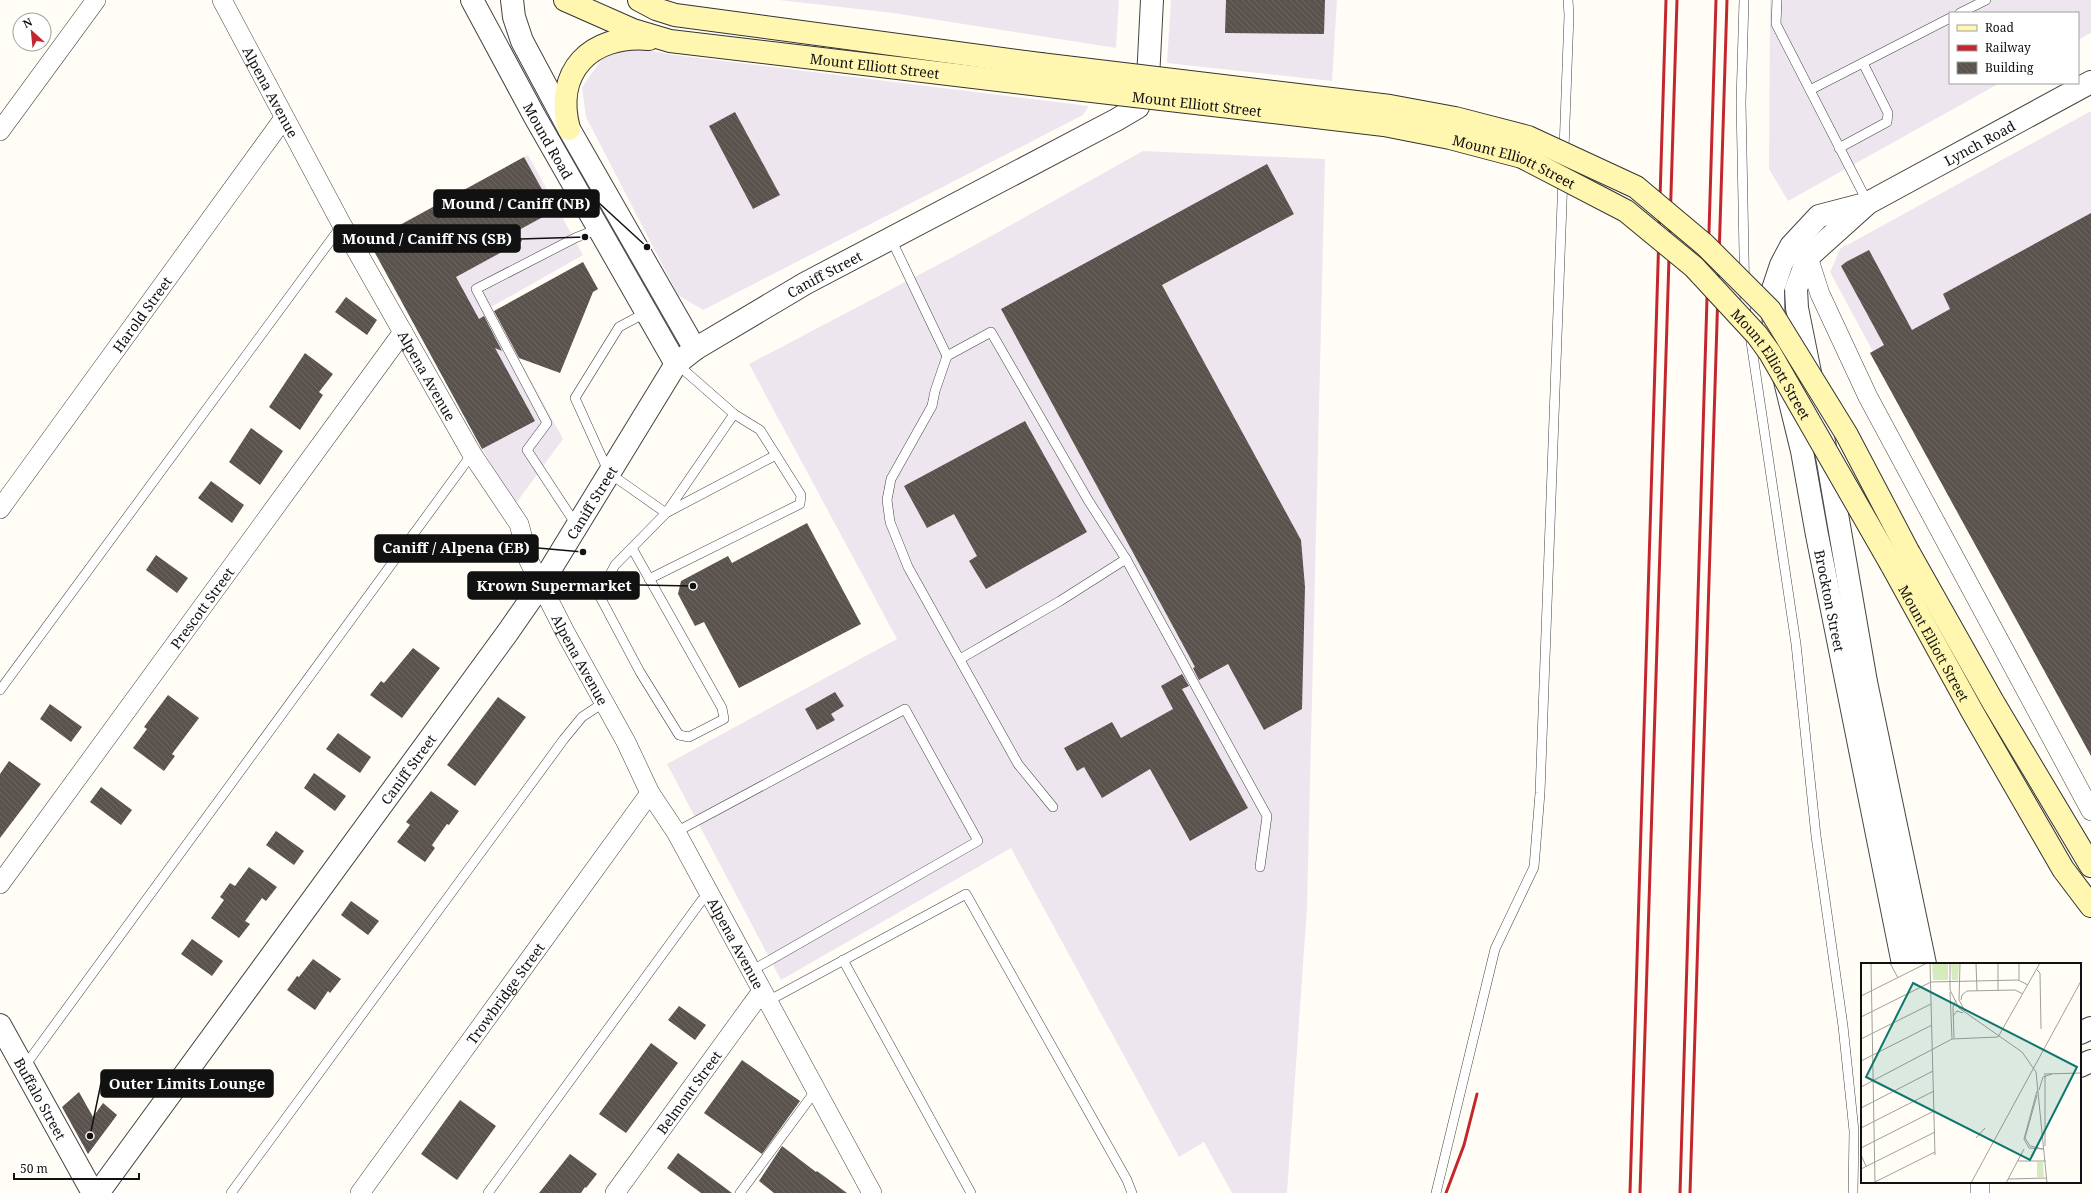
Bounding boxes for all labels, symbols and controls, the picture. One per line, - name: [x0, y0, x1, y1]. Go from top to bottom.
- north arrow: [12, 12, 52, 52]
- legend: [1949, 12, 2079, 84]
- text: N: [20, 14, 35, 31]
- text: Road: [1985, 19, 2015, 36]
- text: Railway: [1985, 39, 2031, 56]
- street label: Alpena Avenue: [239, 43, 303, 141]
- street label: Mount Elliott Street: [809, 48, 941, 82]
- text: Building: [1985, 59, 2034, 76]
- street label: Mount Elliott Street: [1131, 86, 1263, 120]
- street label: Mound Road: [519, 99, 578, 183]
- street label: Lynch Road: [1940, 115, 2019, 170]
- street label: Mount Elliott Street: [1451, 130, 1579, 193]
- callout: Mound / Caniff (NB): [434, 190, 599, 217]
- text: Mound / Caniff (NB): [442, 193, 590, 213]
- callout: Mound / Caniff NS (SB): [334, 225, 520, 252]
- text: Mound / Caniff NS (SB): [342, 228, 512, 248]
- street label: Caniff Street: [783, 246, 865, 302]
- street label: Harold Street: [108, 272, 176, 356]
- street label: Mount Elliott Street: [1727, 304, 1816, 423]
- street label: Alpena Avenue: [394, 327, 461, 424]
- street label: Caniff Street: [562, 462, 621, 543]
- callout: Caniff / Alpena (EB): [375, 535, 538, 562]
- text: Caniff / Alpena (EB): [382, 537, 530, 557]
- street label: Brockton Street: [1811, 548, 1850, 653]
- street label: Prescott Street: [166, 563, 238, 652]
- callout: Krown Supermarket: [468, 572, 639, 599]
- text: Krown Supermarket: [476, 575, 632, 595]
- street label: Mount Elliott Street: [1895, 581, 1974, 705]
- street label: Alpena Avenue: [548, 611, 613, 708]
- street label: Caniff Street: [376, 730, 440, 808]
- street label: Alpena Avenue: [704, 894, 769, 992]
- street label: Trowbridge Street: [462, 938, 548, 1048]
- inset map: [1861, 963, 2081, 1183]
- street label: Belmont Street: [652, 1046, 725, 1138]
- street label: Buffalo Street: [10, 1054, 71, 1143]
- callout: Outer Limits Lounge: [101, 1070, 273, 1097]
- text: Outer Limits Lounge: [109, 1073, 265, 1093]
- scale bar: [14, 1155, 139, 1181]
- text: 50 m: [20, 1160, 48, 1177]

